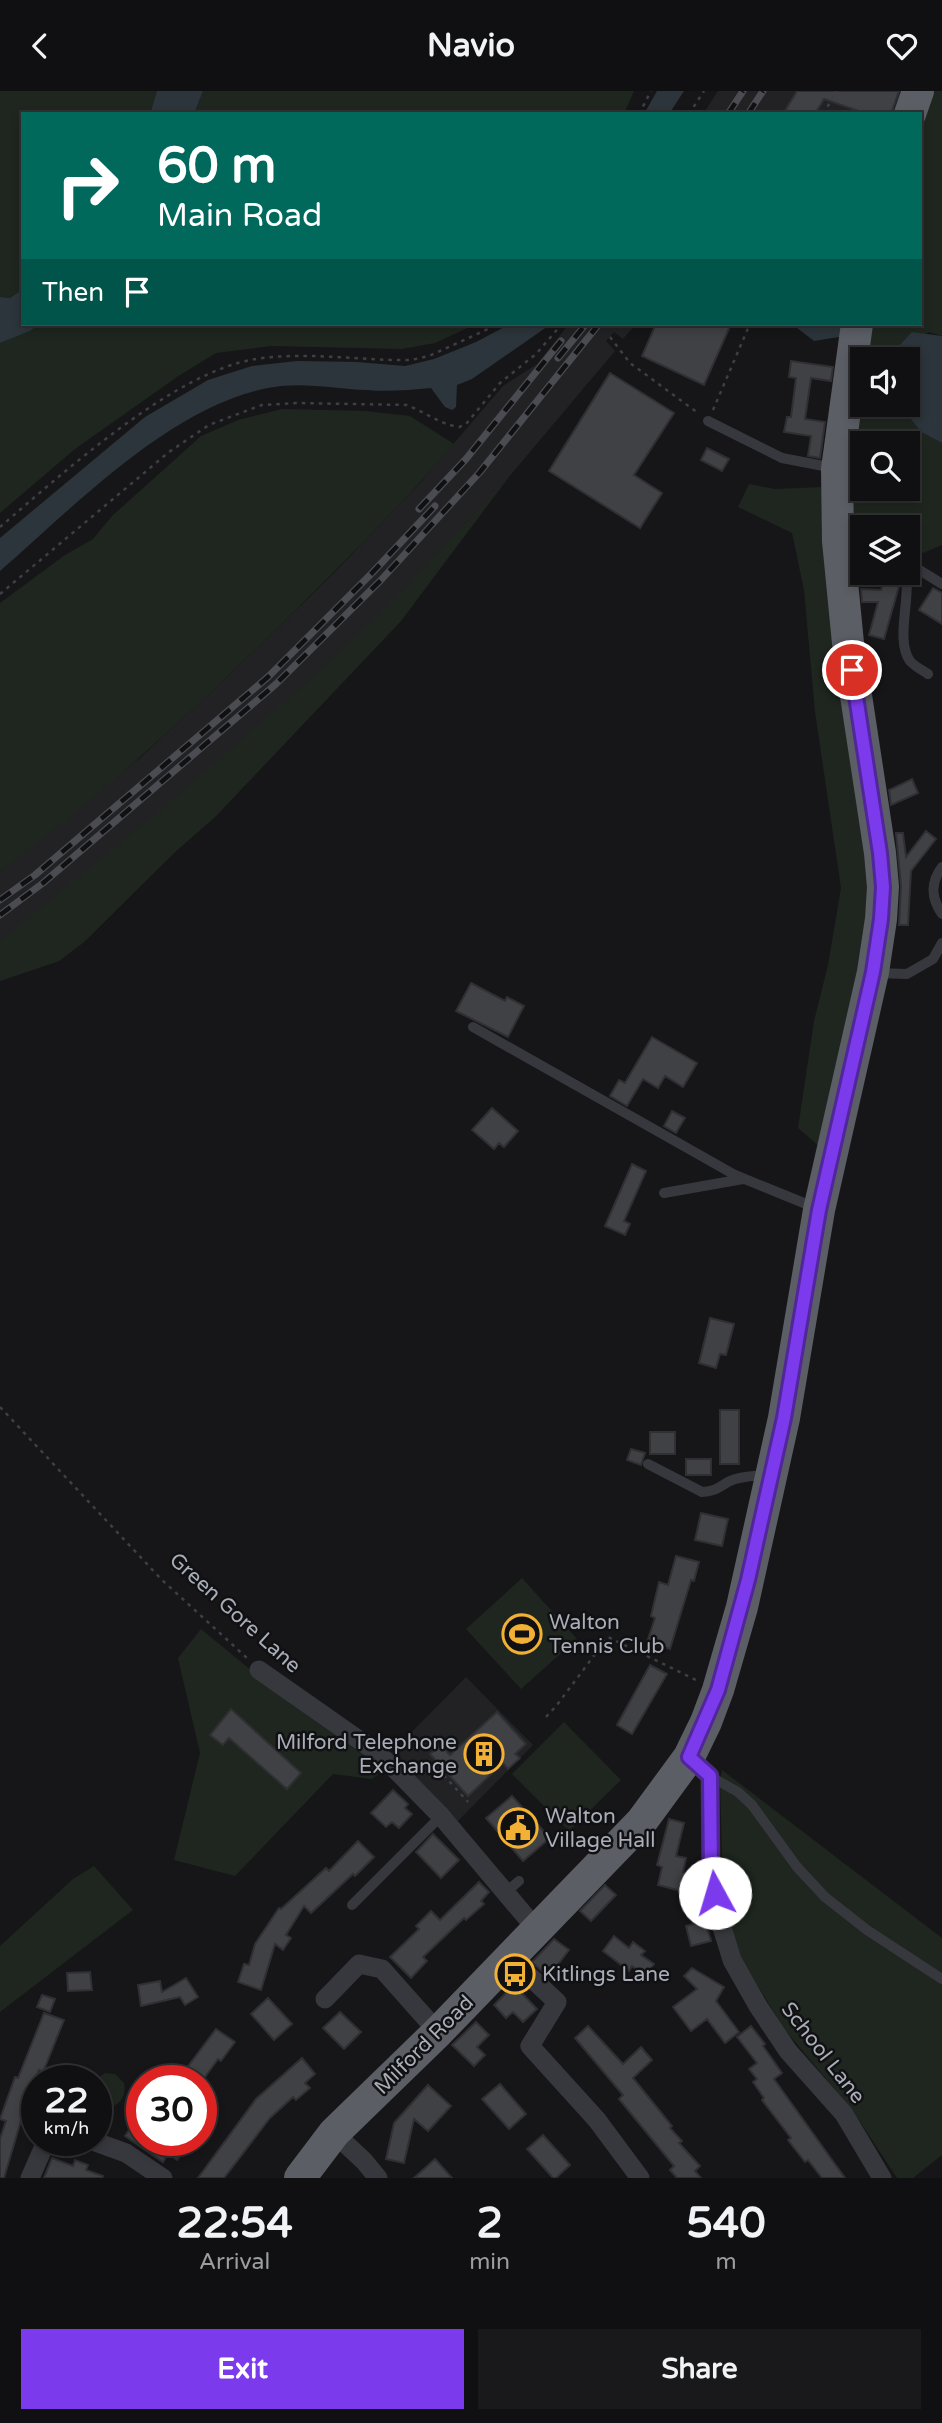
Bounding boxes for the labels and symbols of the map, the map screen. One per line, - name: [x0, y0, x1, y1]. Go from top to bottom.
- pin: [822, 640, 882, 700]
- street label: Green Gore Lane: [164, 1548, 306, 1679]
- place label: Walton Tennis Club: [549, 1610, 665, 1659]
- sports icon: Walton Tennis Club: [501, 1613, 543, 1655]
- place label: Milford Telephone Exchange: [276, 1730, 457, 1779]
- building icon: Milford Telephone Exchange: [463, 1733, 505, 1775]
- place label: Walton Village Hall: [545, 1804, 656, 1853]
- public building icon: Walton Village Hall: [497, 1807, 539, 1849]
- position arrow: [678, 1856, 752, 1930]
- bus stop icon: Kitlings Lane: [494, 1953, 536, 1995]
- place label: Kitlings Lane: [542, 1962, 670, 1987]
- street label: Milford Road: [369, 1990, 479, 2100]
- street label: School Lane: [776, 1997, 870, 2109]
- speed limit sign: 30: [126, 2065, 217, 2156]

